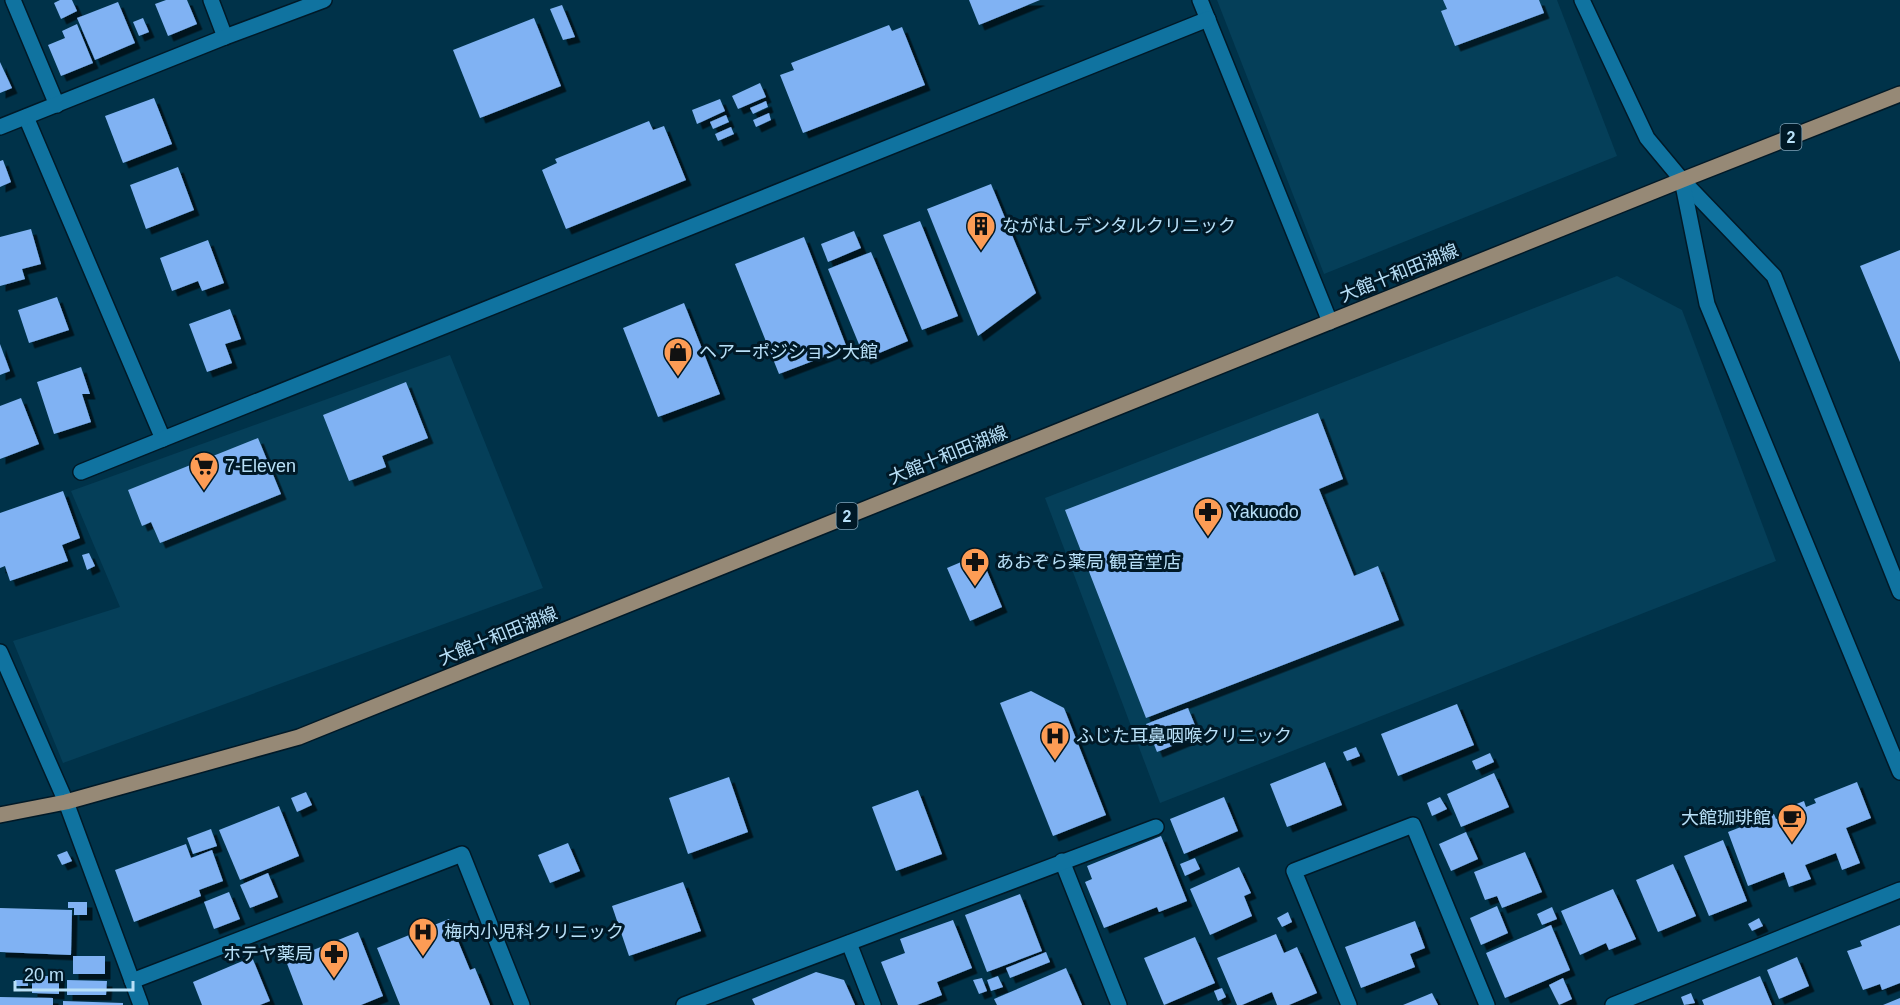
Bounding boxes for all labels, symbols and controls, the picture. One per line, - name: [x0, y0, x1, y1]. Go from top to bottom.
- road number: 2: [1780, 124, 1802, 150]
- building icon: ながはしデンタルクリニック: [965, 210, 997, 252]
- place label: ながはしデンタルクリニック: [1002, 216, 1236, 236]
- street label: 大館十和田湖線: [1337, 240, 1461, 306]
- shop icon: ヘアーポジション大館: [662, 336, 694, 378]
- place label: ヘアーポジション大館: [699, 342, 878, 362]
- street label: 大館十和田湖線: [886, 422, 1010, 488]
- supermarket icon: 7-Eleven: [188, 450, 220, 492]
- place label: 7-Eleven: [225, 456, 296, 476]
- pharmacy icon: Yakuodo: [1192, 496, 1224, 538]
- place label: Yakuodo: [1229, 502, 1299, 522]
- road number: 2: [836, 503, 858, 529]
- pharmacy icon: あおぞら薬局 観音堂店: [959, 546, 991, 588]
- place label: あおぞら薬局 観音堂店: [996, 552, 1181, 572]
- street label: 大館十和田湖線: [436, 603, 560, 669]
- hospital icon: ふじた耳鼻咽喉クリニック: [1039, 720, 1071, 762]
- place label: ふじた耳鼻咽喉クリニック: [1076, 726, 1292, 746]
- cafe icon: 大館珈琲館: [1776, 802, 1808, 844]
- place label: 大館珈琲館: [1681, 808, 1771, 828]
- hospital icon: 梅内小児科クリニック: [407, 916, 439, 958]
- place label: 梅内小児科クリニック: [444, 922, 624, 942]
- pharmacy icon: ホテヤ薬局: [318, 938, 350, 980]
- place label: ホテヤ薬局: [223, 944, 313, 964]
- scale bar: [15, 954, 134, 992]
- text: 20 m: [24, 965, 64, 985]

